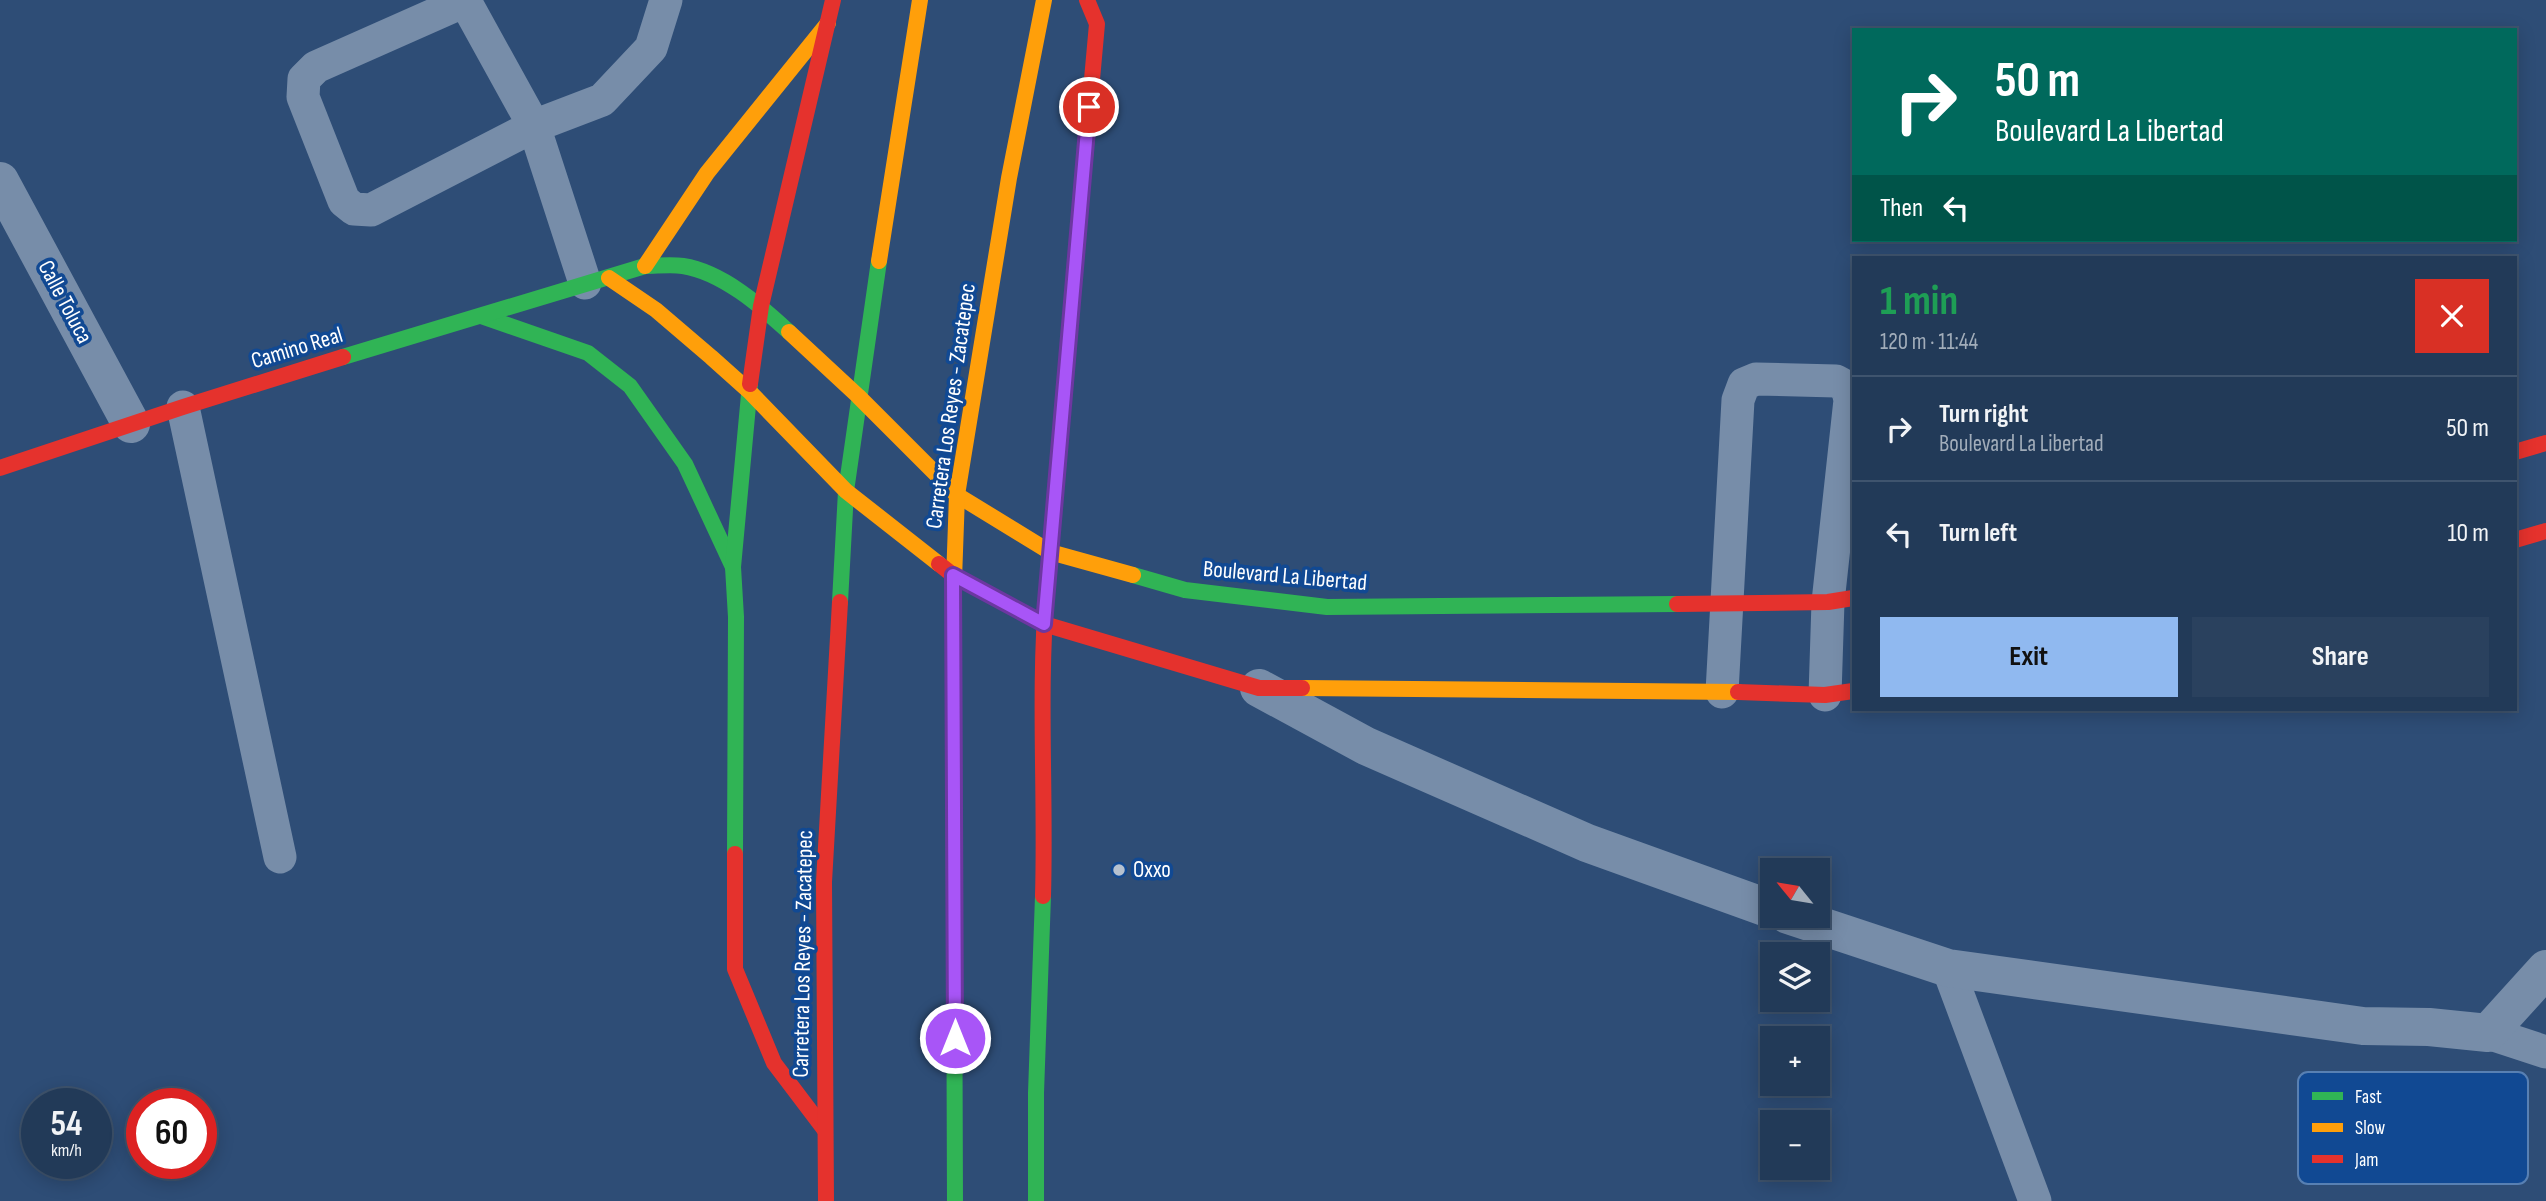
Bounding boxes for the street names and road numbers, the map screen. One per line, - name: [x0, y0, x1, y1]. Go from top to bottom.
- street label: Calle Toluca: [31, 256, 99, 348]
- street label: Carretera Los Reyes - Zacatepec: [920, 281, 982, 531]
- street label: Camino Real: [248, 321, 346, 375]
- street label: Boulevard La Libertad: [1202, 555, 1368, 597]
- street label: Carretera Los Reyes - Zacatepec: [787, 830, 819, 1078]

